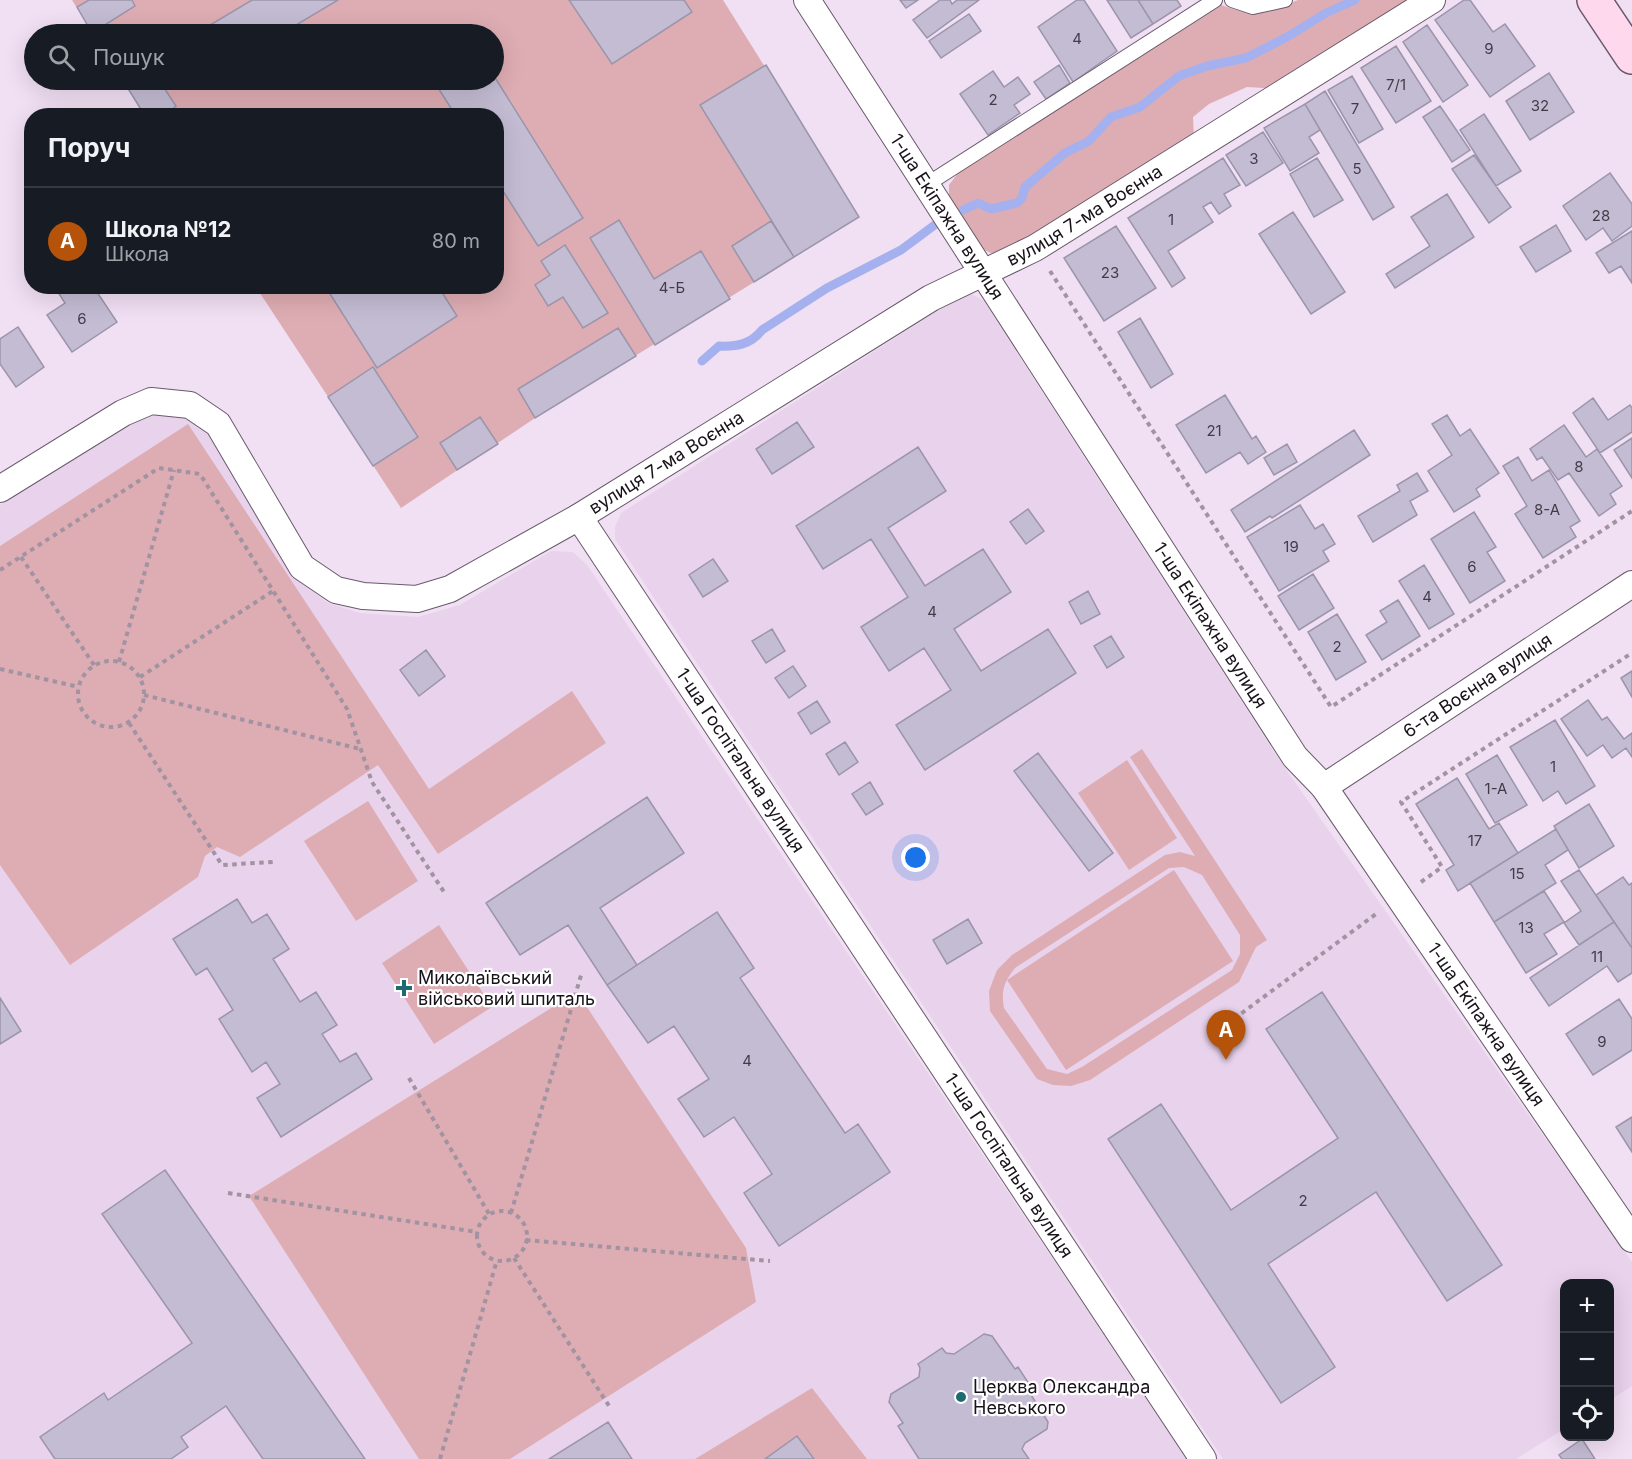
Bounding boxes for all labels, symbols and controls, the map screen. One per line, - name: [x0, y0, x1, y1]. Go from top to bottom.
- search box: [24, 24, 504, 90]
- house number: 4: [1072, 29, 1082, 48]
- house number: 9: [1484, 39, 1494, 58]
- icon: search: [45, 41, 78, 74]
- text: Пошук: [93, 44, 165, 70]
- house number: 7/1: [1386, 75, 1406, 94]
- house number: 2: [988, 90, 998, 109]
- house number: 32: [1531, 96, 1549, 115]
- house number: 7: [1351, 99, 1359, 118]
- street label: 1-ша Екіпажна вулиця: [886, 130, 1008, 303]
- text: Поруч: [48, 132, 130, 163]
- house number: 3: [1249, 149, 1259, 168]
- house number: 5: [1352, 159, 1362, 178]
- street label: вулиця 7-ма Воєнна: [1003, 160, 1166, 270]
- house number: 28: [1592, 206, 1610, 225]
- house number: 1: [1168, 210, 1174, 229]
- text: Школа №12: [105, 216, 231, 242]
- text: A: [60, 229, 75, 253]
- text: 80 m: [432, 229, 480, 253]
- text: Школа: [105, 242, 169, 266]
- house number: 23: [1101, 263, 1119, 282]
- house number: 4-Б: [659, 278, 685, 297]
- house number: 6: [77, 309, 87, 328]
- street label: вулиця 7-ма Воєнна: [585, 406, 747, 518]
- house number: 21: [1206, 421, 1222, 440]
- house number: 8: [1574, 457, 1584, 476]
- house number: 8-А: [1534, 500, 1560, 519]
- house number: 19: [1283, 537, 1299, 556]
- street label: 1-ша Екіпажна вулиця: [1149, 538, 1272, 712]
- house number: 6: [1467, 557, 1477, 576]
- house number: 4: [1422, 587, 1432, 606]
- house number: 4: [927, 602, 937, 621]
- street label: 6-та Воєнна вулиця: [1399, 629, 1556, 742]
- house number: 2: [1332, 637, 1342, 656]
- street label: 1-ша Госпітальна вулиця: [672, 664, 809, 856]
- house number: 1: [1550, 757, 1556, 776]
- house number: 1-А: [1485, 779, 1507, 798]
- house number: 17: [1468, 831, 1482, 850]
- your location: [901, 843, 930, 872]
- house number: 15: [1509, 864, 1525, 883]
- house number: 13: [1518, 918, 1534, 937]
- street label: 1-ша Екіпажна вулиця: [1423, 939, 1549, 1110]
- house number: 11: [1591, 947, 1603, 966]
- place label: Миколаївський військовий шпиталь: [418, 967, 595, 1009]
- marker: Миколаївський військовий шпиталь: [395, 979, 413, 997]
- pin: A: [1206, 1010, 1246, 1060]
- house number: 9: [1597, 1032, 1607, 1051]
- house number: 4: [742, 1051, 752, 1070]
- street label: 1-ша Госпітальна вулиця: [940, 1069, 1078, 1261]
- house number: 2: [1298, 1191, 1308, 1210]
- map controls: [1560, 1279, 1614, 1441]
- button: +: [1560, 1279, 1614, 1333]
- button: −: [1560, 1333, 1614, 1387]
- place label: Церква Олександра Невського: [973, 1376, 1150, 1418]
- button: locate: [1560, 1387, 1614, 1441]
- marker: Церква Олександра Невського: [954, 1390, 968, 1404]

